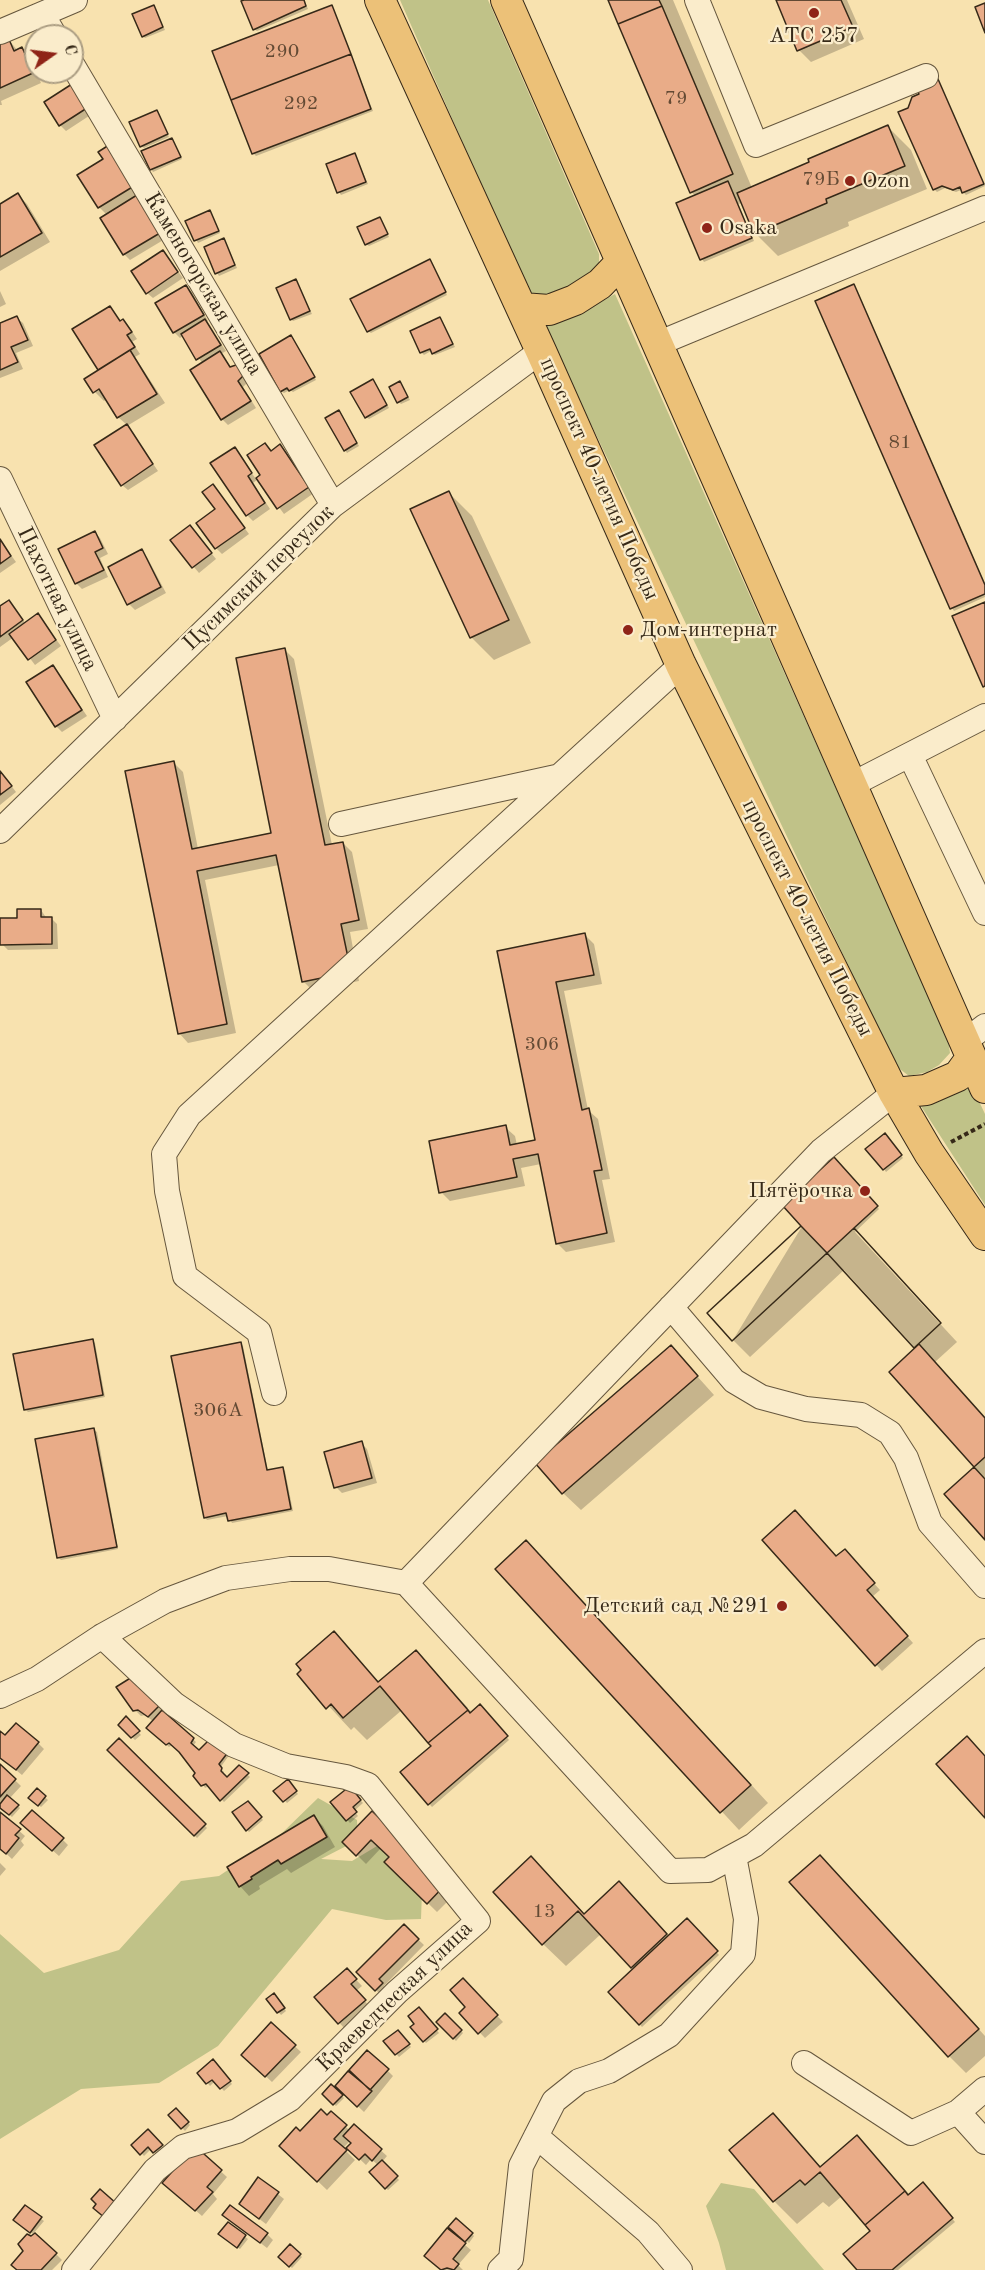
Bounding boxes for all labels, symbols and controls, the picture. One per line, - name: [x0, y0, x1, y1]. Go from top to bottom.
- marker: АТС 257: [807, 6, 821, 20]
- place label: АТС 257: [769, 23, 859, 49]
- north arrow: [24, 24, 84, 84]
- house number: 290: [265, 40, 299, 64]
- text: С: [60, 43, 79, 57]
- house number: 79: [664, 87, 688, 111]
- house number: 292: [284, 92, 318, 116]
- house number: 79Б: [802, 168, 840, 192]
- place label: Ozon: [862, 168, 910, 194]
- marker: Ozon: [843, 174, 857, 188]
- street label: Каменогорская улица: [138, 188, 268, 380]
- place label: Osaka: [719, 215, 777, 241]
- marker: Osaka: [700, 221, 714, 235]
- street label: проспект 40-летия Победы: [533, 354, 665, 604]
- house number: 81: [888, 431, 912, 455]
- street label: Цусимский переулок: [178, 499, 340, 657]
- street label: Пахотная улица: [11, 523, 103, 675]
- place label: Дом-интернат: [640, 617, 777, 643]
- marker: Дом-интернат: [621, 623, 635, 637]
- street label: проспект 40-летия Победы: [736, 795, 878, 1041]
- house number: 306: [525, 1033, 559, 1057]
- place label: Пятёрочка: [749, 1178, 853, 1204]
- marker: Пятёрочка: [858, 1184, 872, 1198]
- house number: 306А: [193, 1399, 243, 1423]
- place label: Детский сад №291: [584, 1593, 770, 1619]
- marker: Детский сад №291: [775, 1599, 789, 1613]
- house number: 13: [532, 1900, 556, 1924]
- street label: Краеведческая улица: [312, 1916, 478, 2078]

